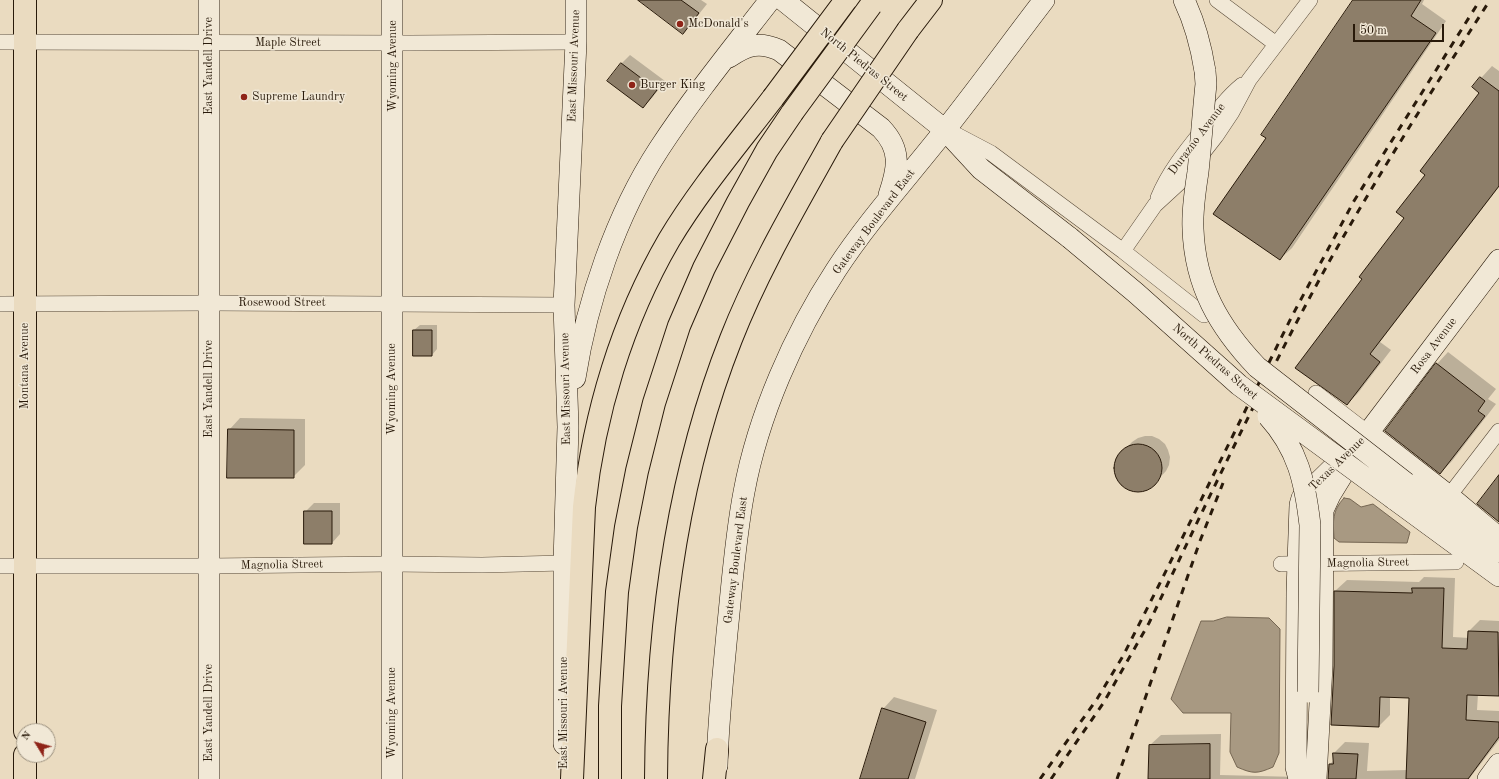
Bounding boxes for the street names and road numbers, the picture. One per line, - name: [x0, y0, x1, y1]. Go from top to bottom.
- street label: East Missouri Avenue: [565, 9, 583, 123]
- street label: East Yandell Drive: [202, 17, 216, 115]
- street label: Wyoming Avenue: [386, 20, 400, 112]
- street label: North Piedras Street: [817, 25, 911, 105]
- street label: Maple Street: [255, 36, 321, 50]
- street label: Durazno Avenue: [1165, 100, 1229, 178]
- street label: Gateway Boulevard East: [830, 167, 918, 277]
- street label: Rosewood Street: [238, 296, 326, 310]
- street label: Rosa Avenue: [1408, 315, 1460, 377]
- street label: North Piedras Street: [1169, 321, 1261, 403]
- street label: Montana Avenue: [18, 323, 32, 409]
- street label: East Missouri Avenue: [558, 333, 574, 445]
- street label: East Yandell Drive: [202, 340, 216, 438]
- street label: Wyoming Avenue: [385, 343, 399, 435]
- street label: Texas Avenue: [1306, 434, 1368, 494]
- street label: Gateway Boulevard East: [721, 496, 751, 624]
- street label: Magnolia Street: [1327, 555, 1409, 571]
- street label: Magnolia Street: [241, 557, 323, 573]
- street label: East Missouri Avenue: [557, 657, 571, 769]
- street label: East Yandell Drive: [202, 664, 216, 762]
- street label: Wyoming Avenue: [385, 667, 399, 759]

